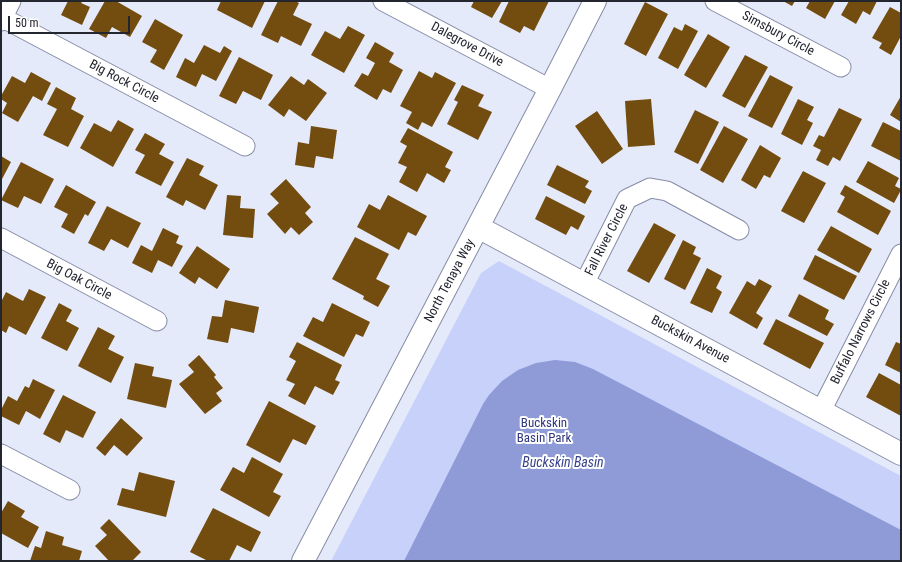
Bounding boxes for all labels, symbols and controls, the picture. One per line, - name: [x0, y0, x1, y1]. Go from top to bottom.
- scale bar: [10, 8, 132, 34]
- street label: Simsbury Circle: [739, 8, 817, 60]
- text: 50 m: [15, 16, 39, 30]
- street label: Dalegrove Drive: [428, 19, 506, 71]
- street label: Big Rock Circle: [86, 57, 162, 107]
- street label: Fall River Circle: [582, 201, 632, 279]
- street label: North Tenaya Way: [421, 237, 479, 325]
- street label: Big Oak Circle: [44, 256, 114, 304]
- street label: Buffalo Narrows Circle: [828, 277, 894, 387]
- street label: Buckskin Avenue: [648, 313, 732, 367]
- park label: Buckskin Basin Park: [517, 416, 571, 447]
- water label: Buckskin Basin: [522, 455, 604, 471]

